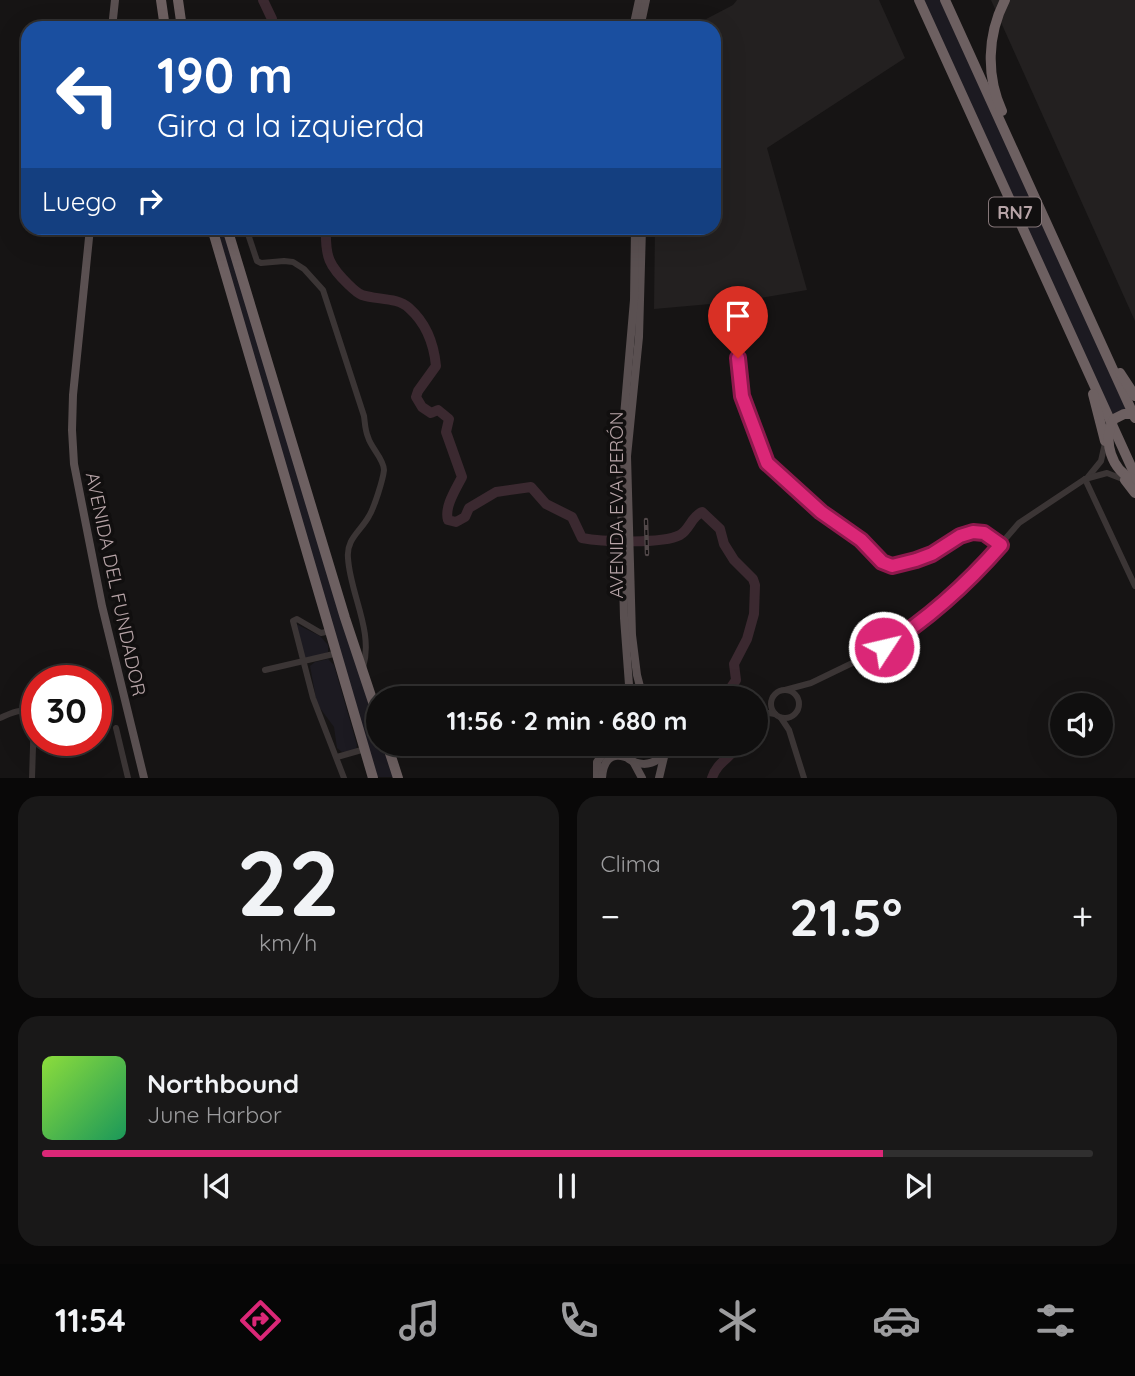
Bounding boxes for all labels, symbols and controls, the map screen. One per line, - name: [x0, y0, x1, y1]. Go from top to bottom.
- text: 190 m: [157, 44, 293, 105]
- icon: left: [42, 49, 133, 140]
- text: Gira a la izquierda: [157, 105, 425, 145]
- icon: right: [131, 182, 169, 220]
- text: Luego: [42, 185, 117, 218]
- road number: RN7: [989, 197, 1041, 226]
- pin: [708, 286, 768, 358]
- icon: arrive: [719, 297, 757, 335]
- street label: AVENIDA EVA PERÓN: [604, 411, 628, 599]
- street label: AVENIDA DEL FUNDADOR: [81, 470, 151, 698]
- position arrow: [847, 610, 921, 684]
- speed limit sign: 30: [21, 665, 112, 756]
- map controls: [1050, 693, 1113, 756]
- button: sound: [1050, 693, 1113, 756]
- text: 11:56 · 2 min · 680 m: [447, 704, 687, 737]
- text: 22: [236, 825, 340, 939]
- text: Clima: [601, 849, 661, 878]
- text: 21.5°: [789, 884, 902, 949]
- text: −: [601, 892, 620, 940]
- text: +: [1072, 892, 1093, 940]
- text: km/h: [259, 928, 317, 957]
- text: Northbound: [147, 1067, 299, 1100]
- text: June Harbor: [147, 1100, 282, 1129]
- icon: previous: [198, 1167, 236, 1205]
- icon: pause: [548, 1167, 586, 1205]
- icon: next: [899, 1167, 937, 1205]
- icon: directions: [236, 1296, 285, 1345]
- icon: music: [395, 1296, 444, 1345]
- icon: phone: [554, 1296, 603, 1345]
- icon: climate: [713, 1296, 762, 1345]
- icon: car: [872, 1296, 921, 1345]
- icon: filters: [1031, 1296, 1080, 1345]
- text: 11:54: [55, 1300, 126, 1340]

